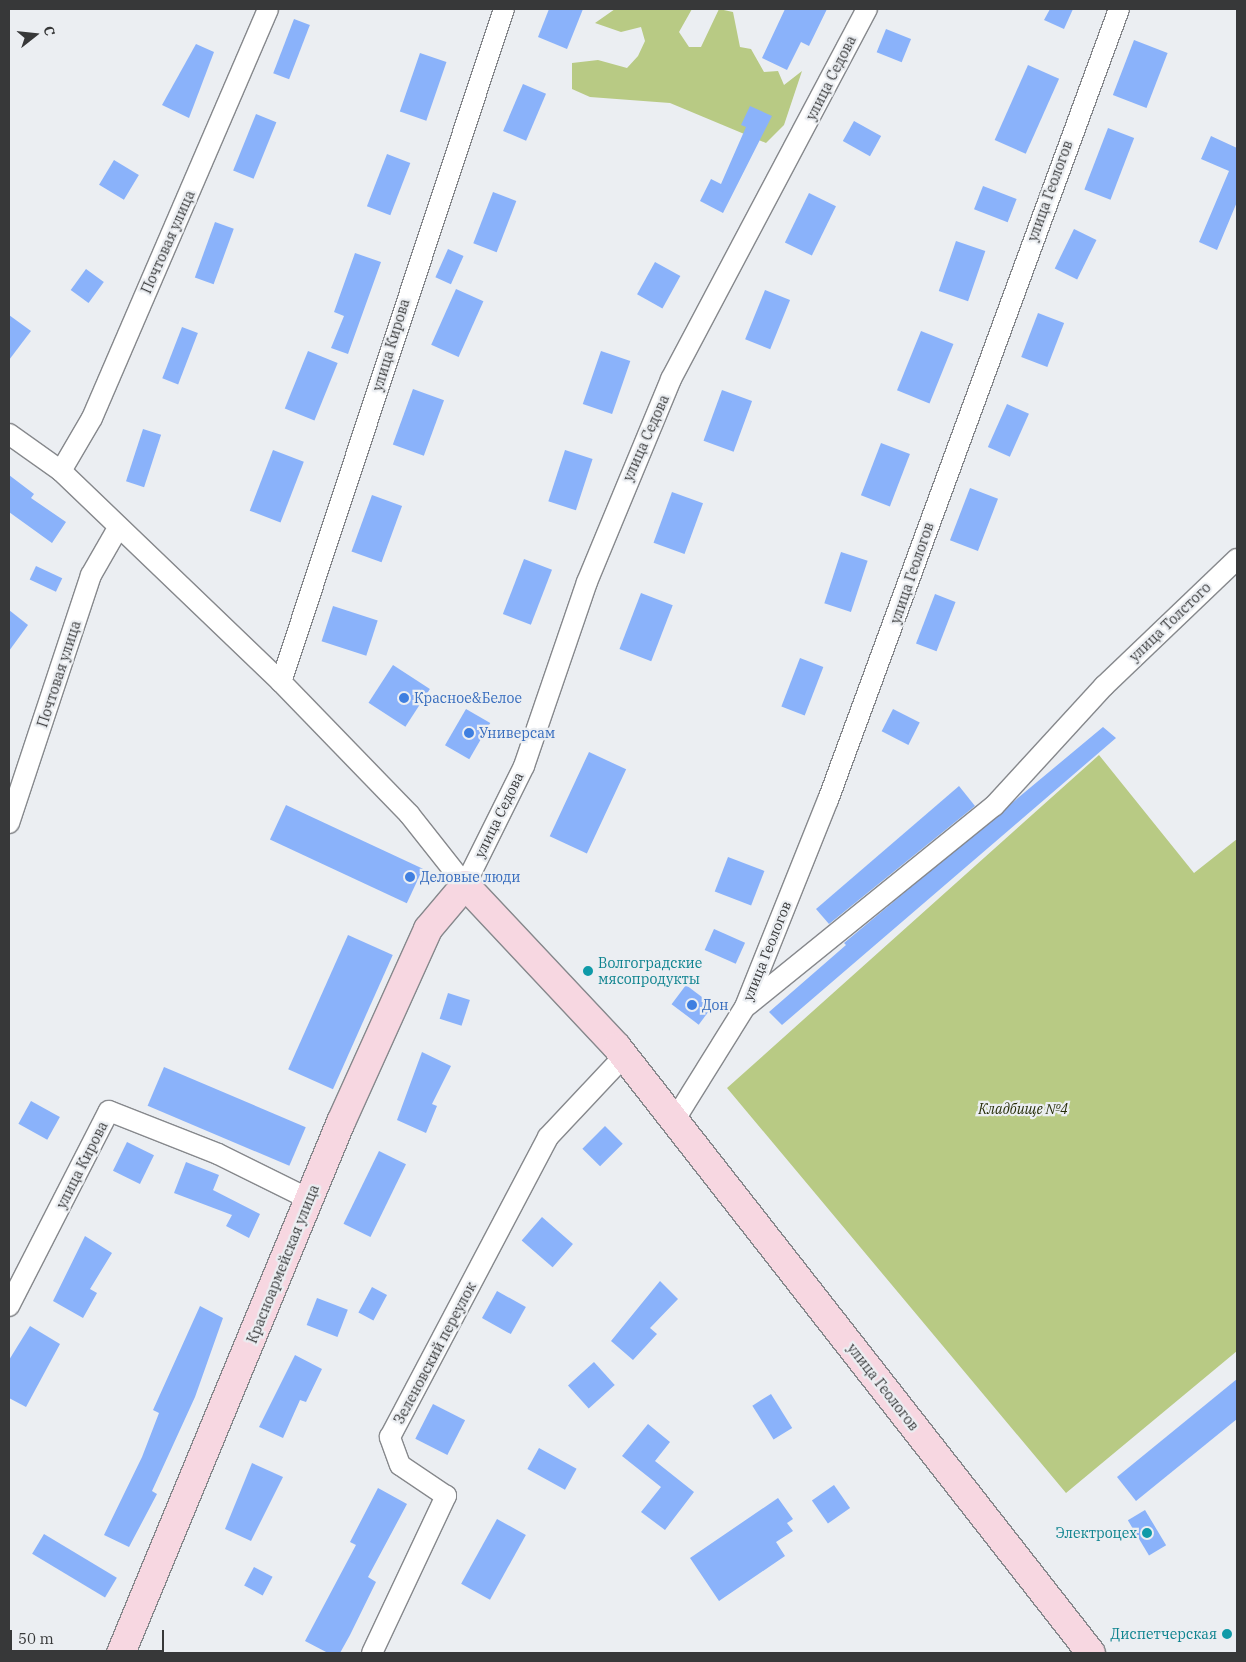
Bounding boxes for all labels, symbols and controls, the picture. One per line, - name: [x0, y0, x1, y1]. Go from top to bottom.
- north arrow: [10, 10, 60, 60]
- text: С: [39, 24, 59, 38]
- street label: улица Седова: [802, 33, 860, 123]
- street label: улица Геологов: [1024, 138, 1076, 244]
- street label: Почтовая улица: [138, 188, 198, 296]
- street label: улица Кирова: [369, 297, 413, 393]
- street label: улица Седова: [619, 392, 673, 484]
- street label: улица Геологов: [887, 520, 937, 626]
- street label: улица Толстого: [1126, 579, 1214, 665]
- street label: Почтовая улица: [34, 619, 84, 729]
- place label: Красное&Белое: [414, 690, 522, 706]
- marker: Красное&Белое: [398, 692, 410, 704]
- place label: Универсам: [479, 725, 555, 741]
- marker: Универсам: [463, 727, 475, 739]
- street label: улица Седова: [471, 770, 527, 860]
- place label: Деловые люди: [420, 869, 521, 885]
- marker: Деловые люди: [404, 871, 416, 883]
- street label: улица Геологов: [739, 899, 795, 1003]
- place label: Волгоградские мясопродукты: [598, 955, 702, 988]
- marker: Волгоградские мясопродукты: [582, 965, 594, 977]
- place label: Дон: [702, 997, 729, 1013]
- marker: Дон: [686, 999, 698, 1011]
- park label: Кладбище №4: [978, 1101, 1068, 1117]
- street label: улица Кирова: [53, 1119, 111, 1211]
- street label: Красноармейская улица: [243, 1182, 323, 1346]
- street label: Зеленовский переулок: [390, 1279, 480, 1427]
- street label: улица Геологов: [844, 1340, 922, 1434]
- place label: Электроцех: [1056, 1525, 1137, 1541]
- marker: Электроцех: [1141, 1527, 1153, 1539]
- scale bar: [12, 1620, 166, 1652]
- place label: Диспетчерская: [1111, 1626, 1217, 1642]
- marker: Диспетчерская: [1221, 1628, 1233, 1640]
- text: 50 m: [18, 1629, 54, 1648]

